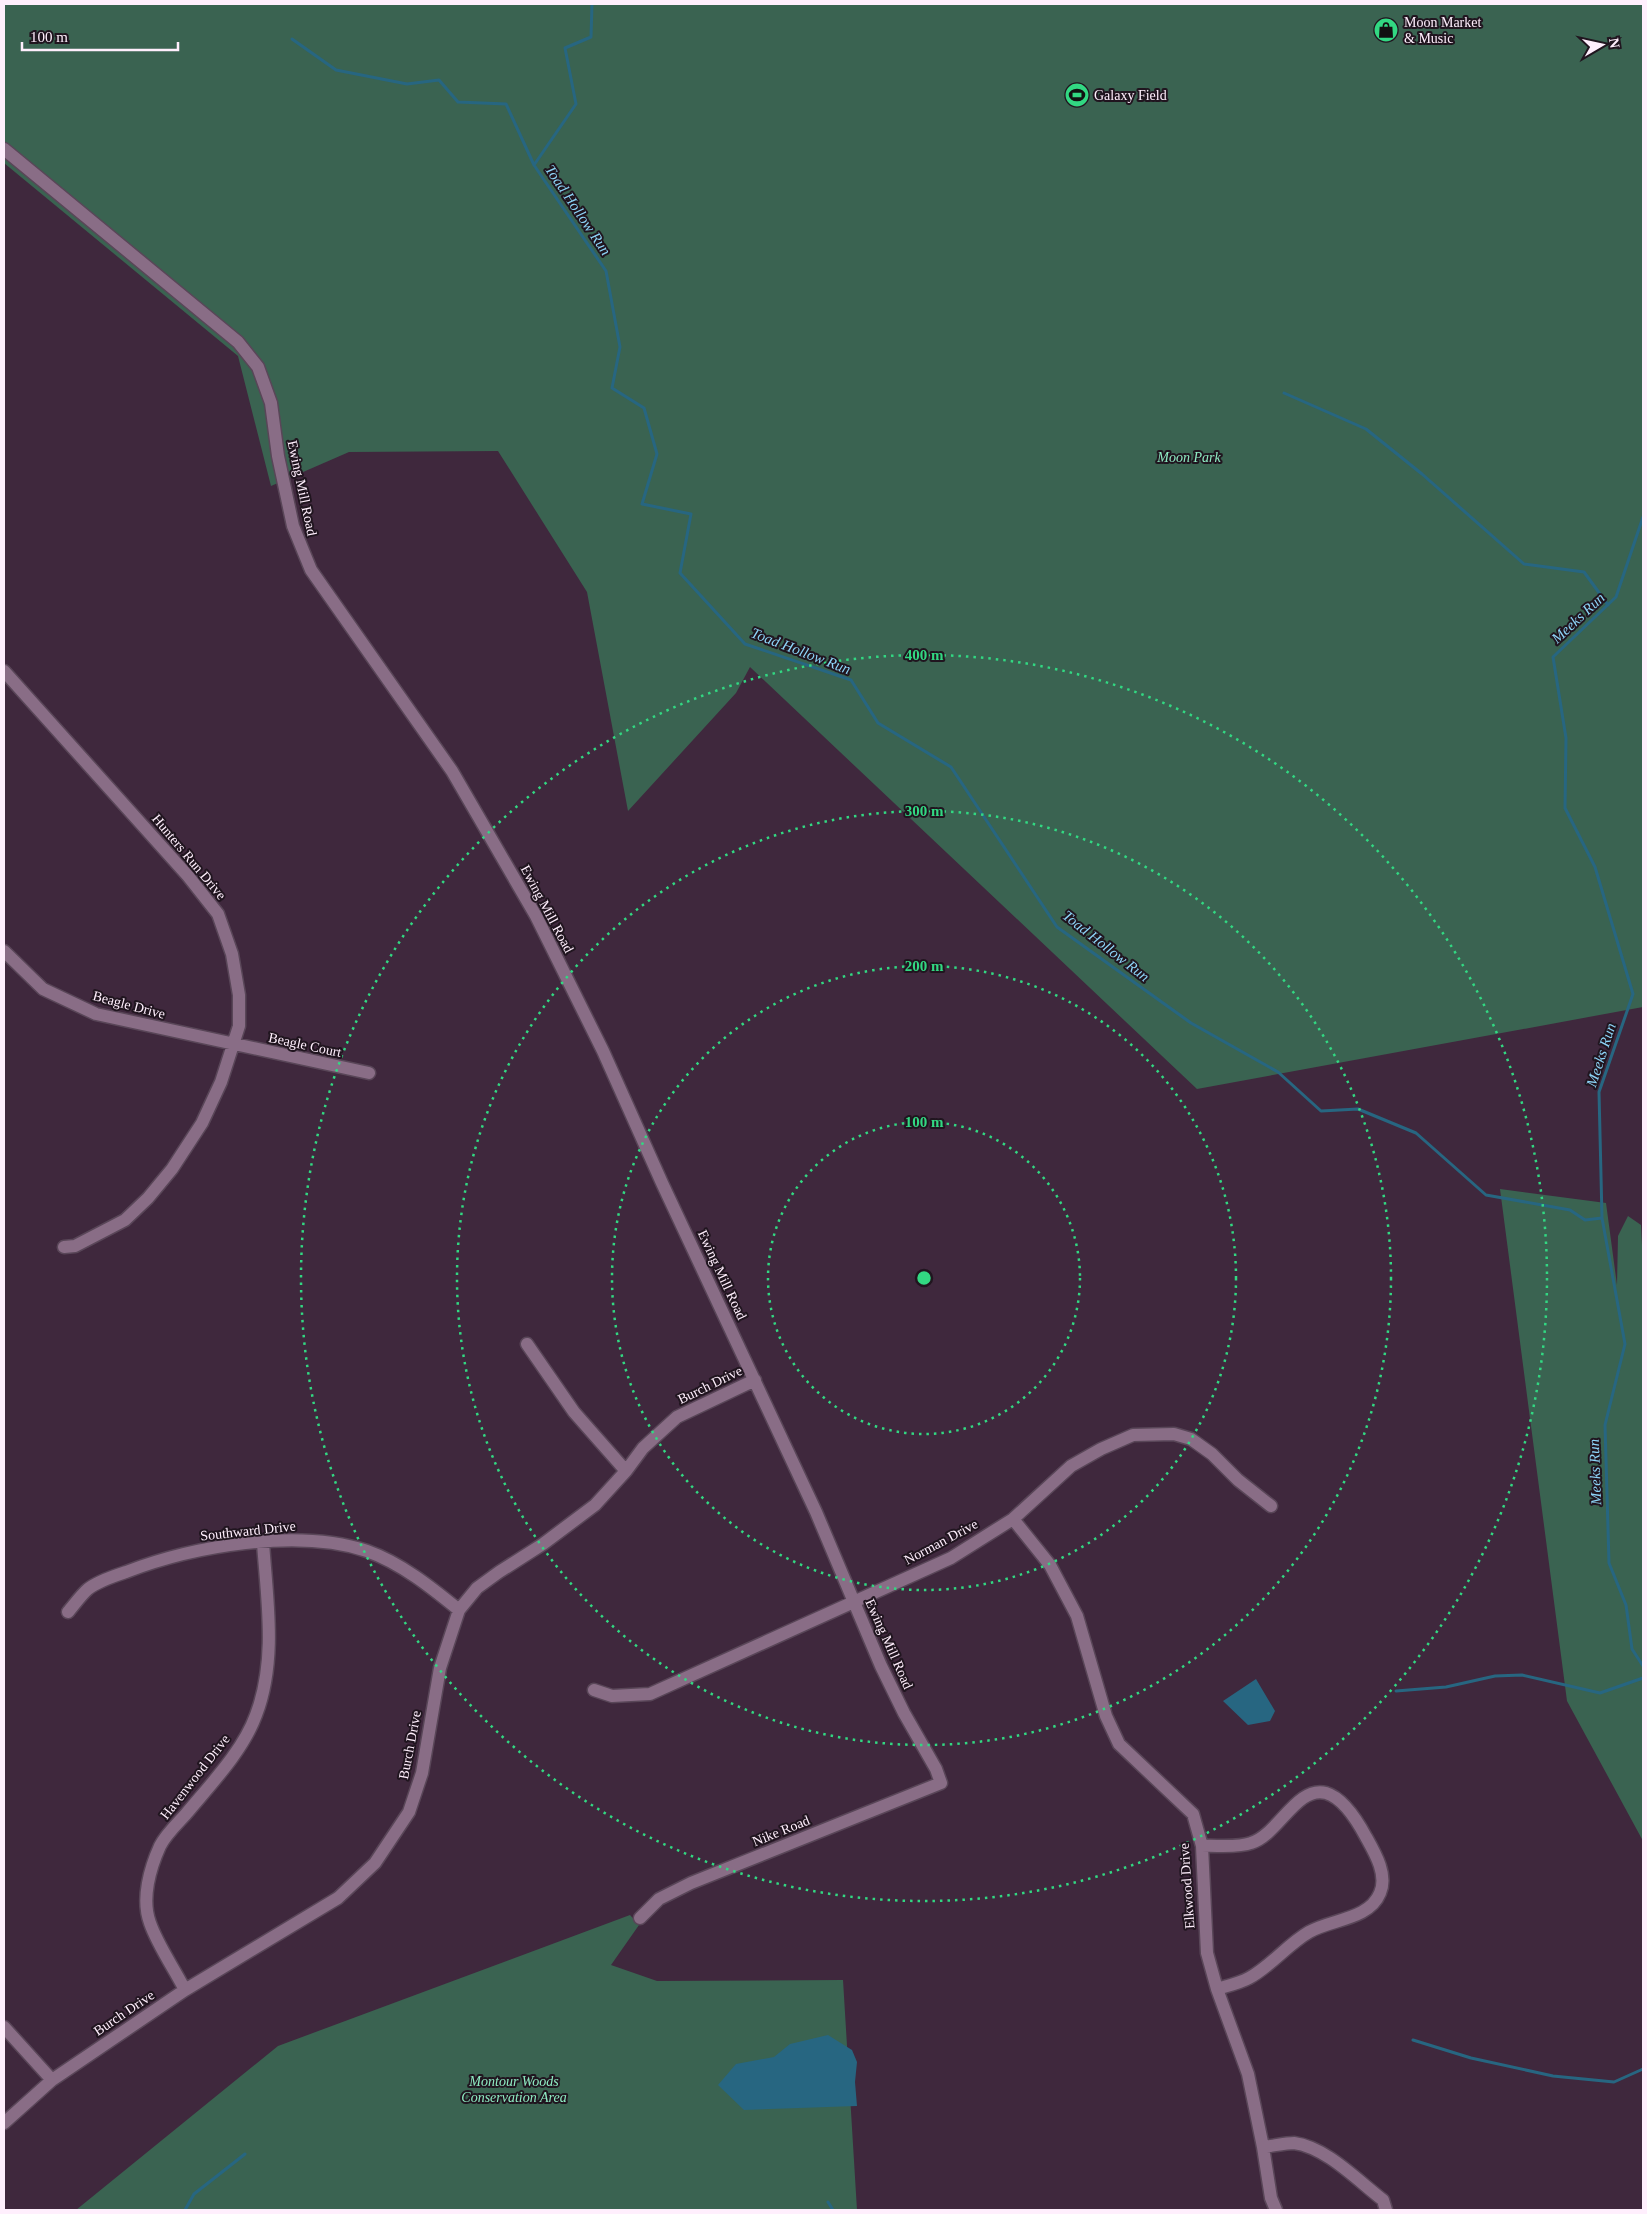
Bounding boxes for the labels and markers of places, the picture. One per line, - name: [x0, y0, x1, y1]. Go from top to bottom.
- place label: Moon Market & Music: [1404, 15, 1481, 46]
- shop icon: Moon Market & Music: [1373, 17, 1399, 43]
- sports icon: Galaxy Field: [1064, 82, 1090, 108]
- place label: Galaxy Field: [1094, 88, 1167, 103]
- centre of rings: [915, 1269, 933, 1287]

